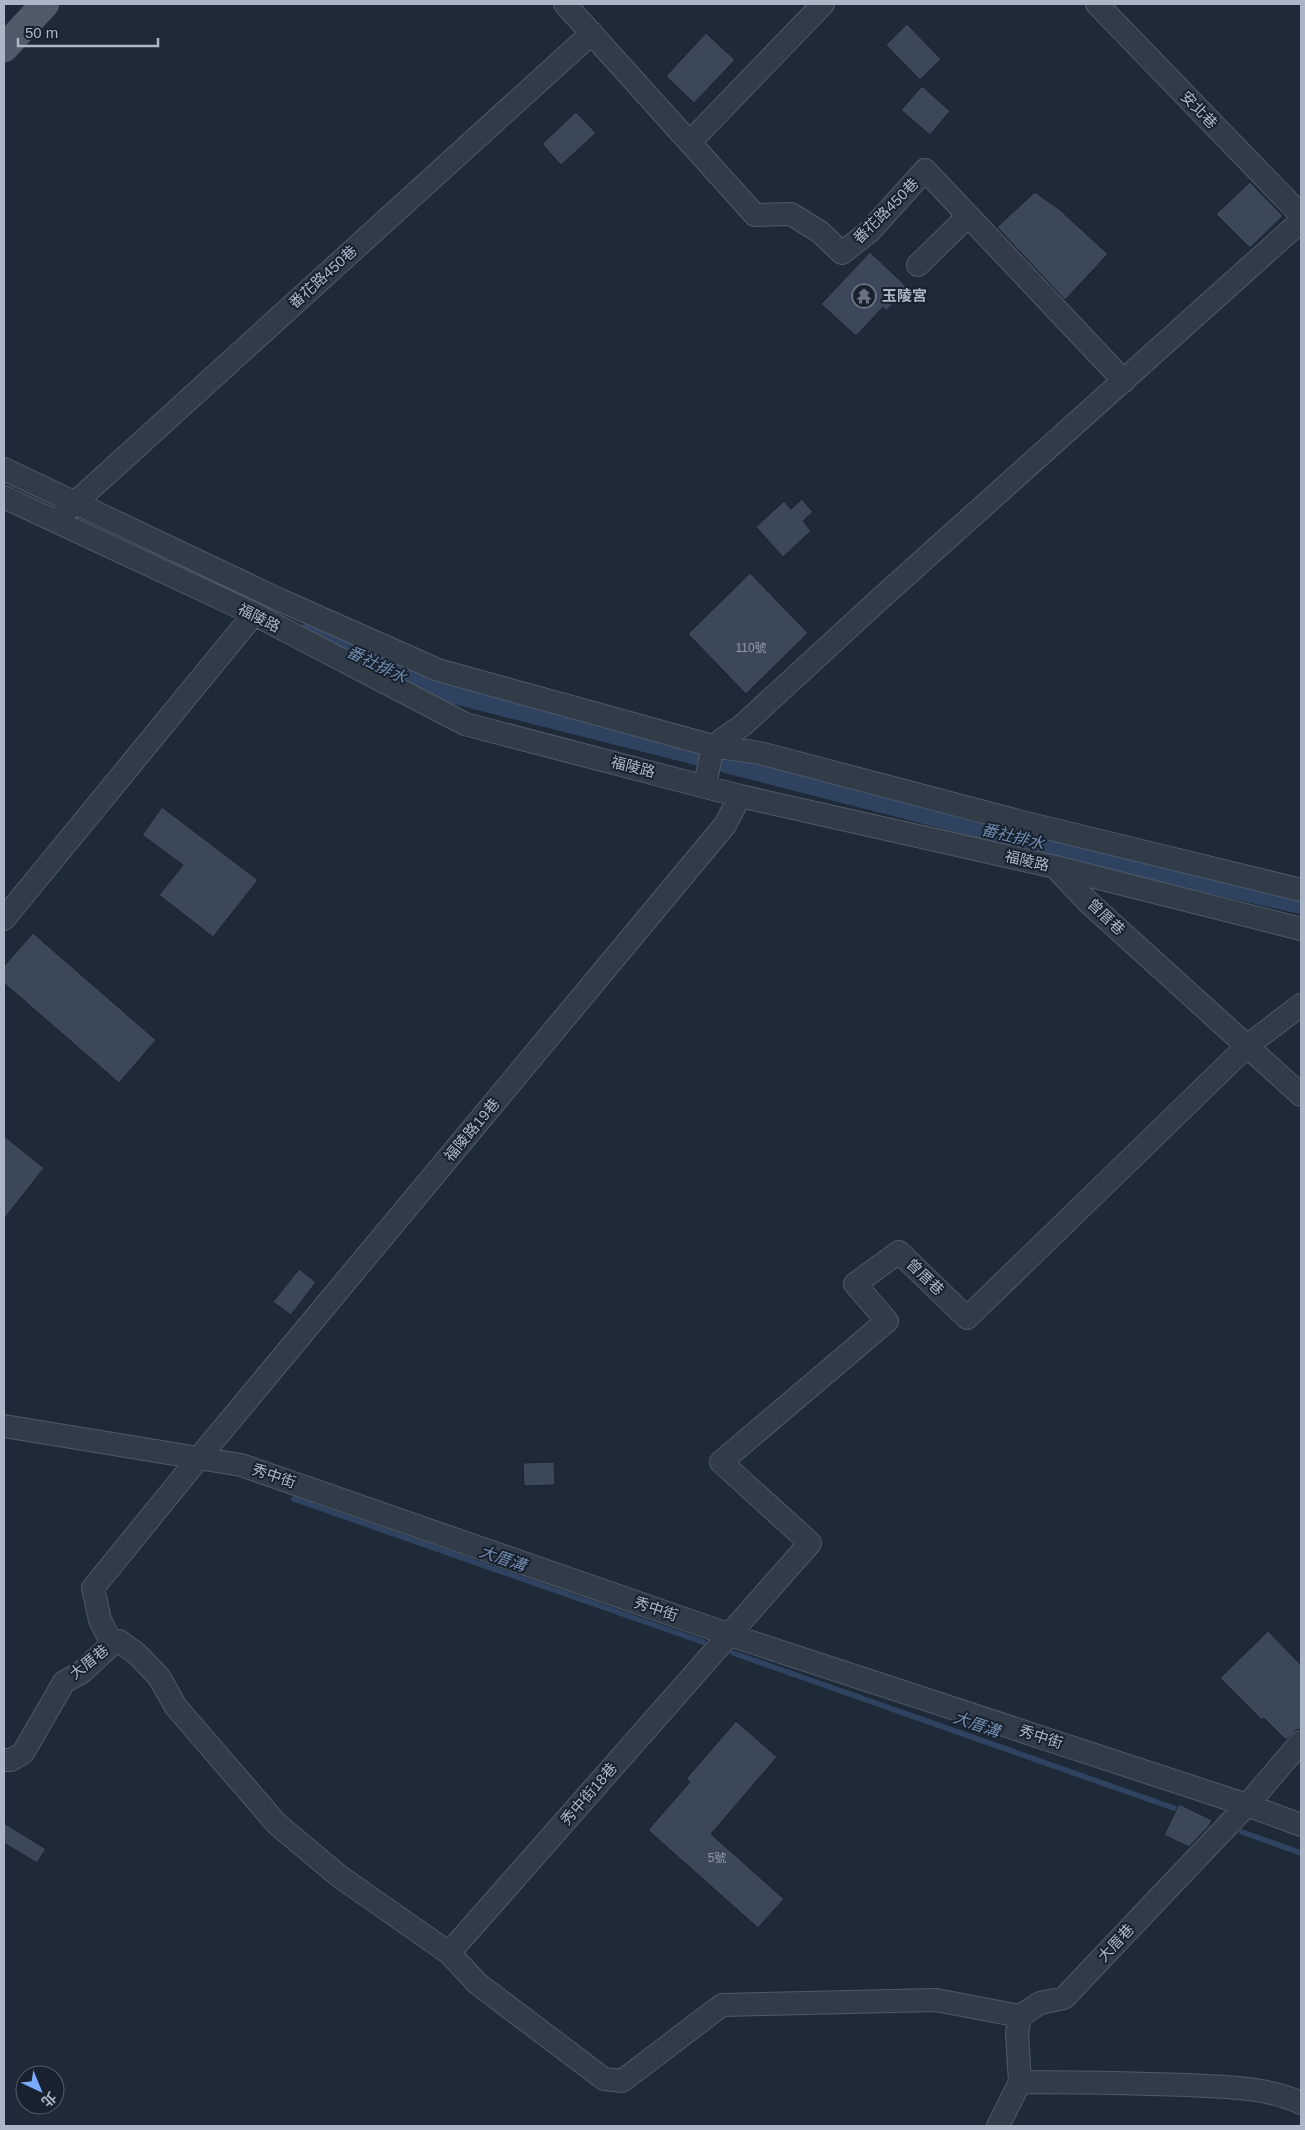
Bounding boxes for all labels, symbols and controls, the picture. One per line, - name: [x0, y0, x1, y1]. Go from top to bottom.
- scale bar: [18, 15, 158, 47]
- text: 50 m: [25, 24, 58, 41]
- street label: 安北巷: [1178, 88, 1221, 132]
- street label: 番花路450巷: [850, 175, 922, 247]
- street label: 番花路450巷: [285, 242, 360, 311]
- temple icon: 玉陵宮: [851, 283, 877, 309]
- place label: 玉陵宮: [882, 287, 927, 304]
- street label: 福陵路: [235, 600, 283, 635]
- house number: 110號: [735, 641, 767, 655]
- water label: 番社排水: [344, 643, 410, 687]
- street label: 福陵路: [609, 753, 657, 780]
- water label: 番社排水: [980, 820, 1047, 853]
- street label: 福陵路: [1003, 847, 1051, 874]
- street label: 曾厝巷: [1084, 895, 1129, 938]
- street label: 福陵路19巷: [440, 1095, 503, 1165]
- street label: 曾厝巷: [903, 1255, 947, 1298]
- street label: 秀中街: [250, 1460, 298, 1491]
- water label: 大厝溝: [477, 1543, 530, 1575]
- street label: 秀中街: [632, 1593, 680, 1624]
- street label: 大厝巷: [66, 1641, 112, 1682]
- water label: 大厝溝: [951, 1709, 1004, 1741]
- street label: 秀中街: [1017, 1721, 1065, 1752]
- street label: 秀中街18巷: [557, 1759, 620, 1828]
- house number: 5號: [708, 1851, 726, 1865]
- street label: 大厝巷: [1094, 1920, 1137, 1965]
- north arrow: [15, 2065, 65, 2115]
- text: 北: [38, 2089, 60, 2110]

